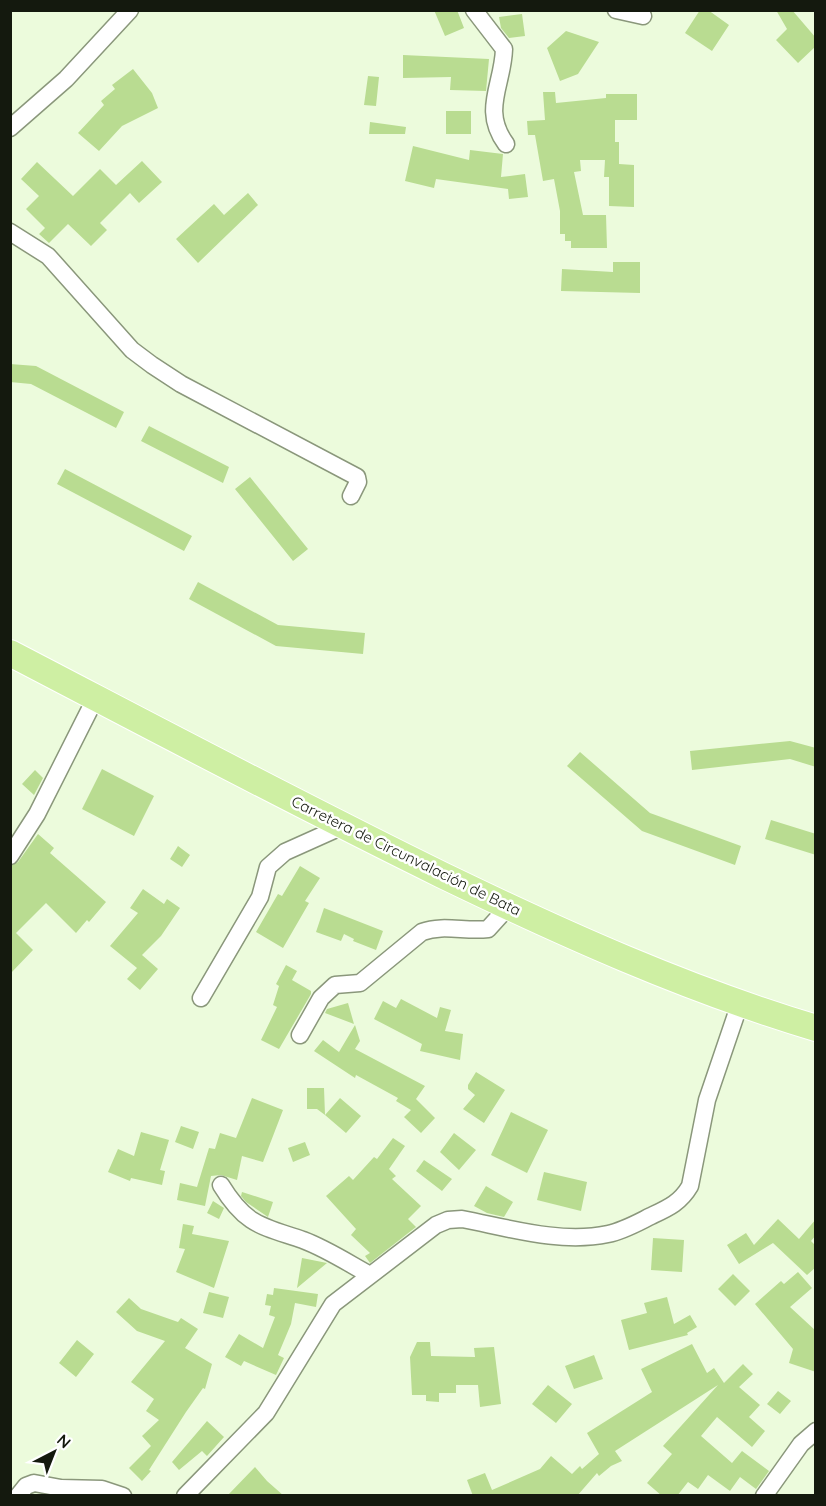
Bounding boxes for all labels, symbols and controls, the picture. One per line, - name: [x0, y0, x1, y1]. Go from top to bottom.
- street label: Carretera de Circunvalación de Bata: [288, 792, 524, 920]
- north arrow: [24, 1422, 84, 1482]
- text: N: [53, 1429, 75, 1452]

